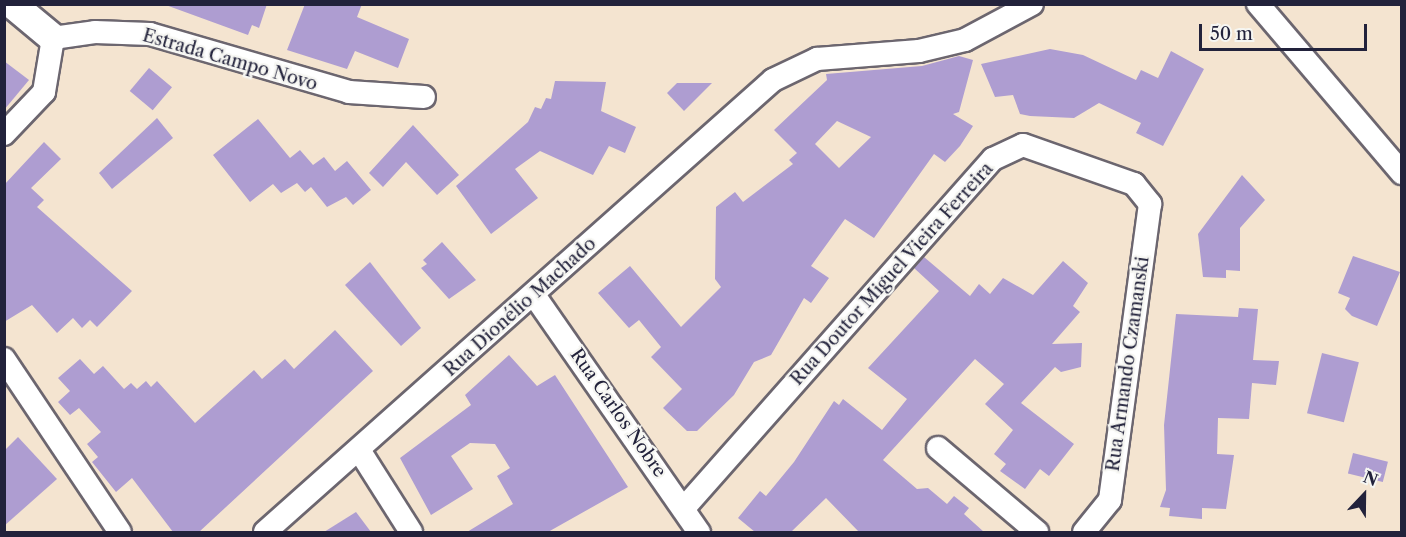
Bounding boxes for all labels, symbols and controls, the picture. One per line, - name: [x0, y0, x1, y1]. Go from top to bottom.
- scale bar: [1202, 12, 1370, 50]
- text: 50 m: [1210, 23, 1253, 45]
- street label: Estrada Campo Novo: [140, 25, 320, 95]
- street label: Rua Doutor Miguel Vieira Ferreira: [786, 158, 998, 390]
- street label: Rua Dionélio Machado: [439, 233, 601, 381]
- street label: Rua Armando Czamanski: [1102, 255, 1154, 473]
- street label: Rua Carlos Nobre: [565, 344, 671, 482]
- north arrow: [1334, 465, 1394, 525]
- text: N: [1361, 466, 1381, 490]

